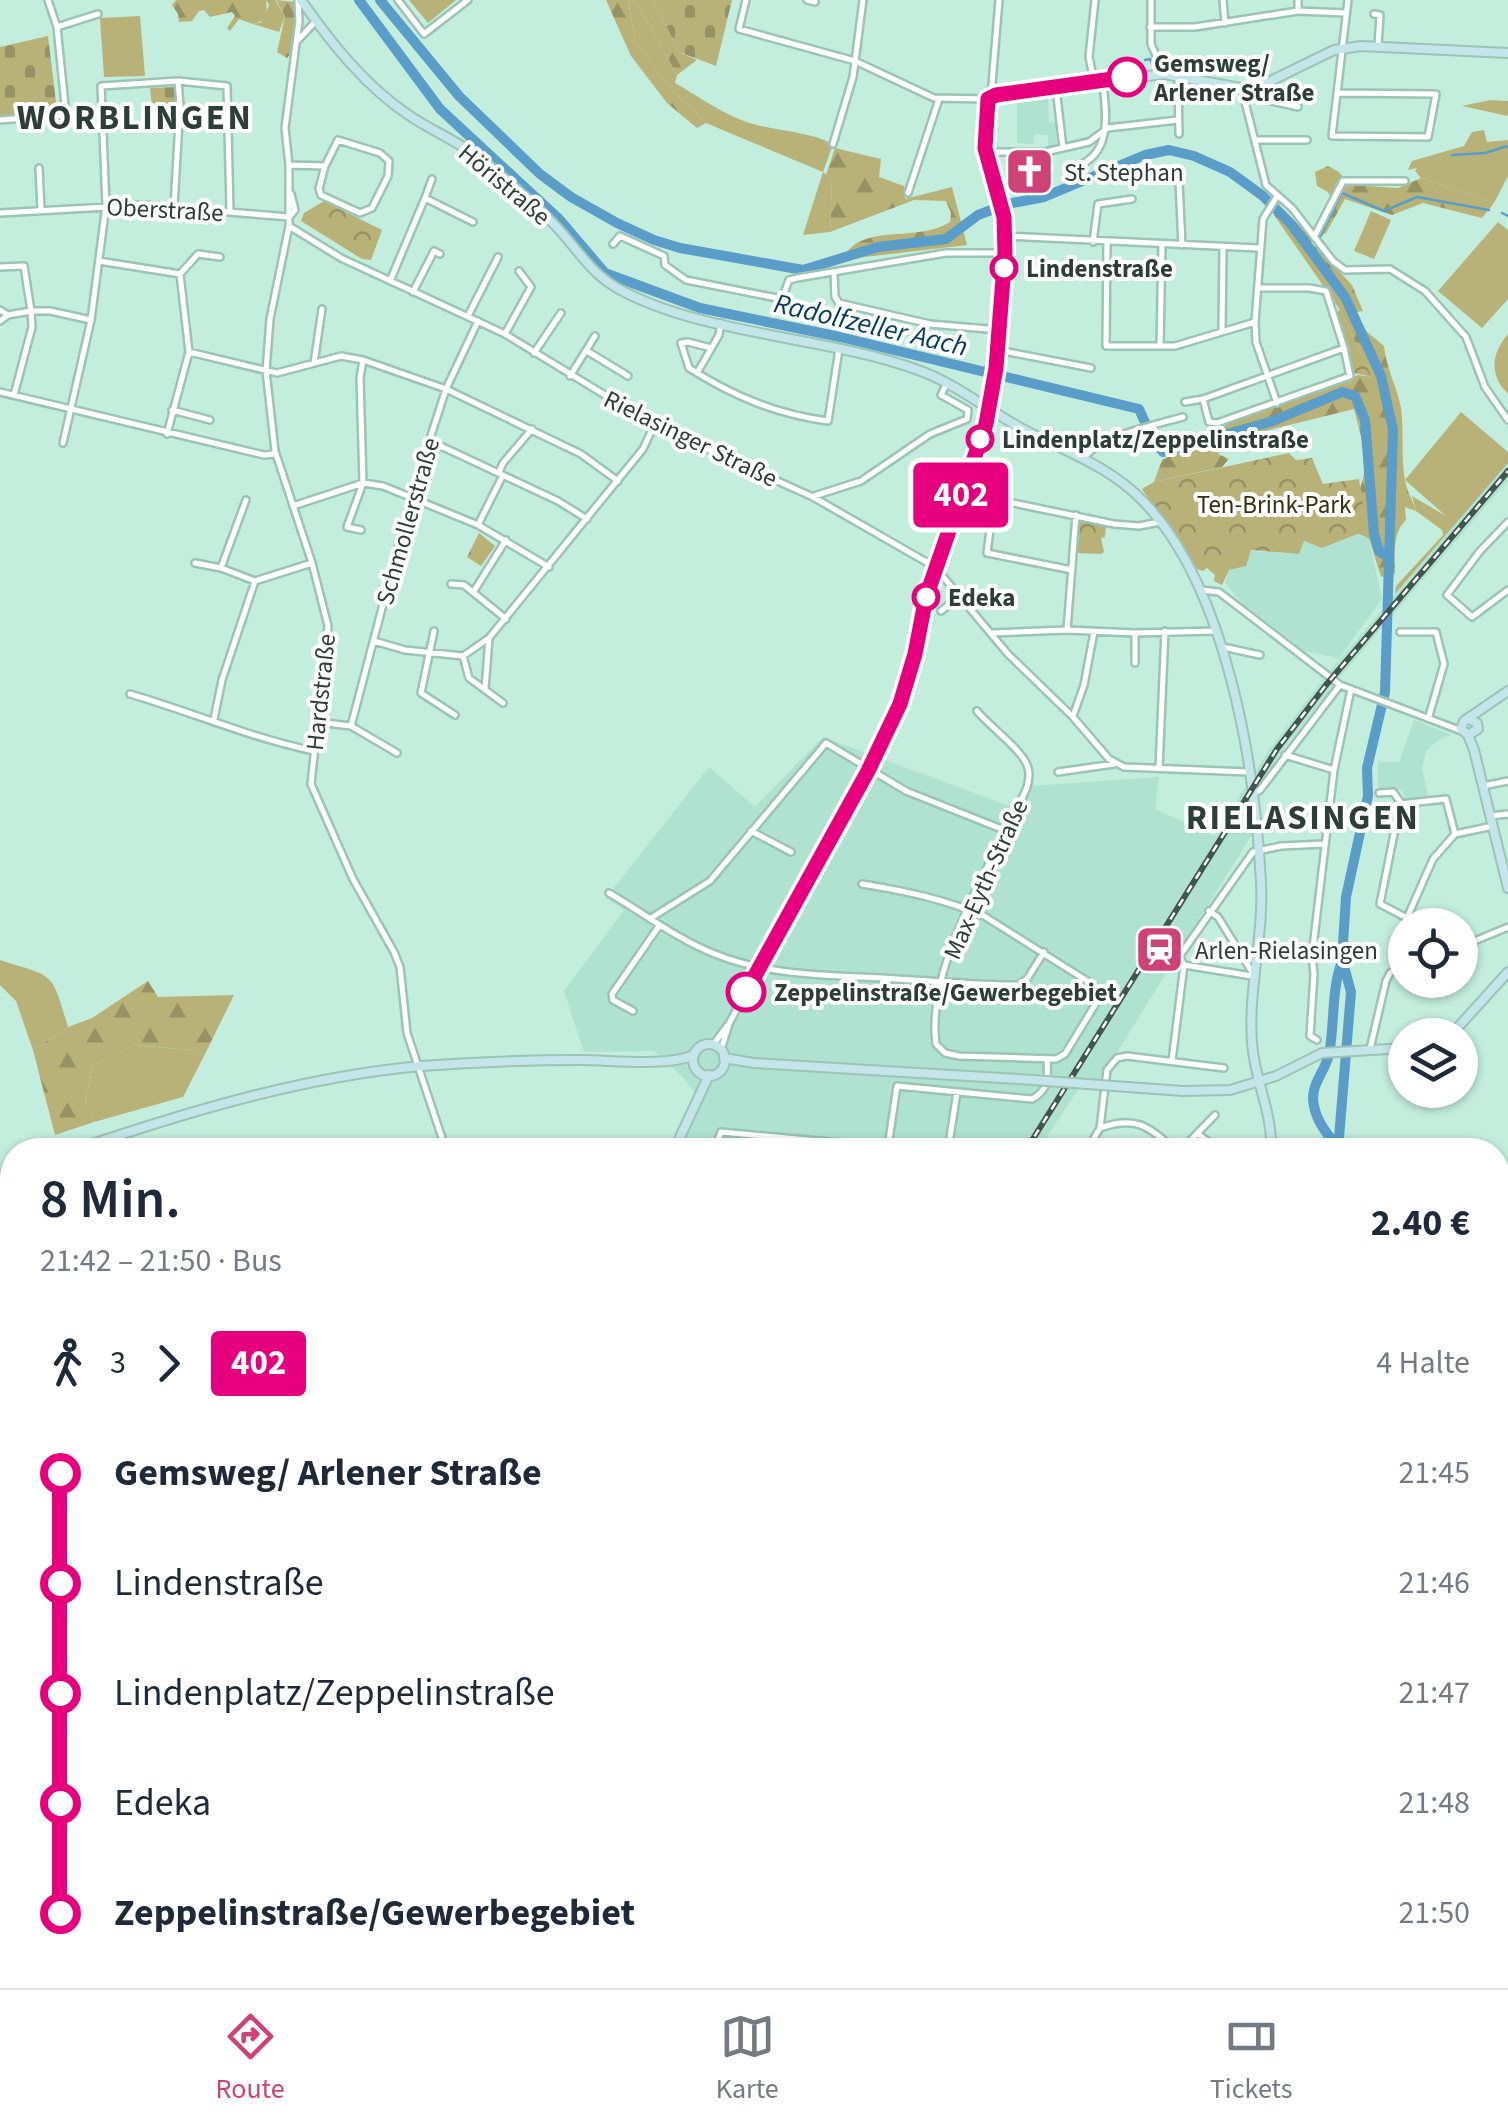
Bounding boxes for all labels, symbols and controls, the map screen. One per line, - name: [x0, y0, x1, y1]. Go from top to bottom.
- place label: Gemsweg/ Arlener Straße: [1153, 46, 1315, 111]
- marker: Gemsweg/ Arlener Straße: [1108, 58, 1146, 96]
- district label: WORBLINGEN: [17, 93, 253, 143]
- street label: Höristraße: [450, 135, 558, 234]
- church icon: St. Stephan: [1003, 146, 1055, 198]
- place label: St. Stephan: [1064, 155, 1184, 191]
- street label: Oberstraße: [105, 189, 224, 231]
- place label: Lindenstraße: [1026, 251, 1173, 287]
- marker: Lindenstraße: [991, 255, 1017, 281]
- water label: Radolfzeller Aach: [770, 283, 972, 367]
- street label: Rielasinger Straße: [598, 381, 783, 497]
- place label: Lindenplatz/Zeppelinstraße: [1002, 422, 1309, 458]
- marker: Lindenplatz/Zeppelinstraße: [967, 426, 993, 452]
- street label: Schmollerstraße: [367, 434, 449, 609]
- line badge: 402: [904, 462, 1018, 528]
- text: 402: [933, 470, 989, 520]
- park label: Ten-Brink-Park: [1197, 487, 1352, 523]
- place label: Edeka: [948, 580, 1015, 616]
- marker: Edeka: [913, 584, 939, 610]
- street label: Hardstraße: [297, 632, 345, 752]
- street label: Max-Eyth-Straße: [934, 793, 1037, 965]
- district label: RIELASINGEN: [1186, 793, 1420, 843]
- map controls: [1388, 908, 1478, 1108]
- button: locate: [1388, 908, 1478, 998]
- station icon: Arlen-Rielasingen: [1134, 924, 1186, 976]
- place label: Arlen-Rielasingen: [1195, 933, 1378, 969]
- marker: Zeppelinstraße/Gewerbegebiet: [727, 973, 765, 1011]
- place label: Zeppelinstraße/Gewerbegebiet: [774, 975, 1117, 1011]
- button: layers: [1388, 1018, 1478, 1108]
- text: 8 Min.: [40, 1161, 181, 1239]
- text: 2.40 €: [1371, 1196, 1470, 1250]
- text: 21:42 – 21:50 · Bus: [40, 1238, 282, 1284]
- icon: walk: [40, 1336, 95, 1391]
- icon: forward: [141, 1336, 196, 1391]
- text: 402: [231, 1338, 286, 1388]
- text: 3: [110, 1340, 126, 1386]
- text: 4 Halte: [1376, 1340, 1470, 1386]
- text: Gemsweg/ Arlener Straße: [114, 1446, 542, 1500]
- text: 21:45: [1398, 1450, 1470, 1496]
- text: Lindenstraße: [114, 1556, 324, 1610]
- text: 21:46: [1398, 1560, 1470, 1606]
- text: Lindenplatz/Zeppelinstraße: [114, 1666, 555, 1720]
- text: 21:47: [1398, 1670, 1470, 1716]
- text: Edeka: [114, 1776, 211, 1830]
- text: 21:48: [1398, 1780, 1470, 1826]
- text: Zeppelinstraße/Gewerbegebiet: [114, 1886, 635, 1940]
- text: 21:50: [1398, 1890, 1470, 1936]
- tab: Route: [216, 2009, 285, 2109]
- tab: Karte: [716, 2009, 779, 2109]
- tab: Tickets: [1210, 2009, 1292, 2109]

